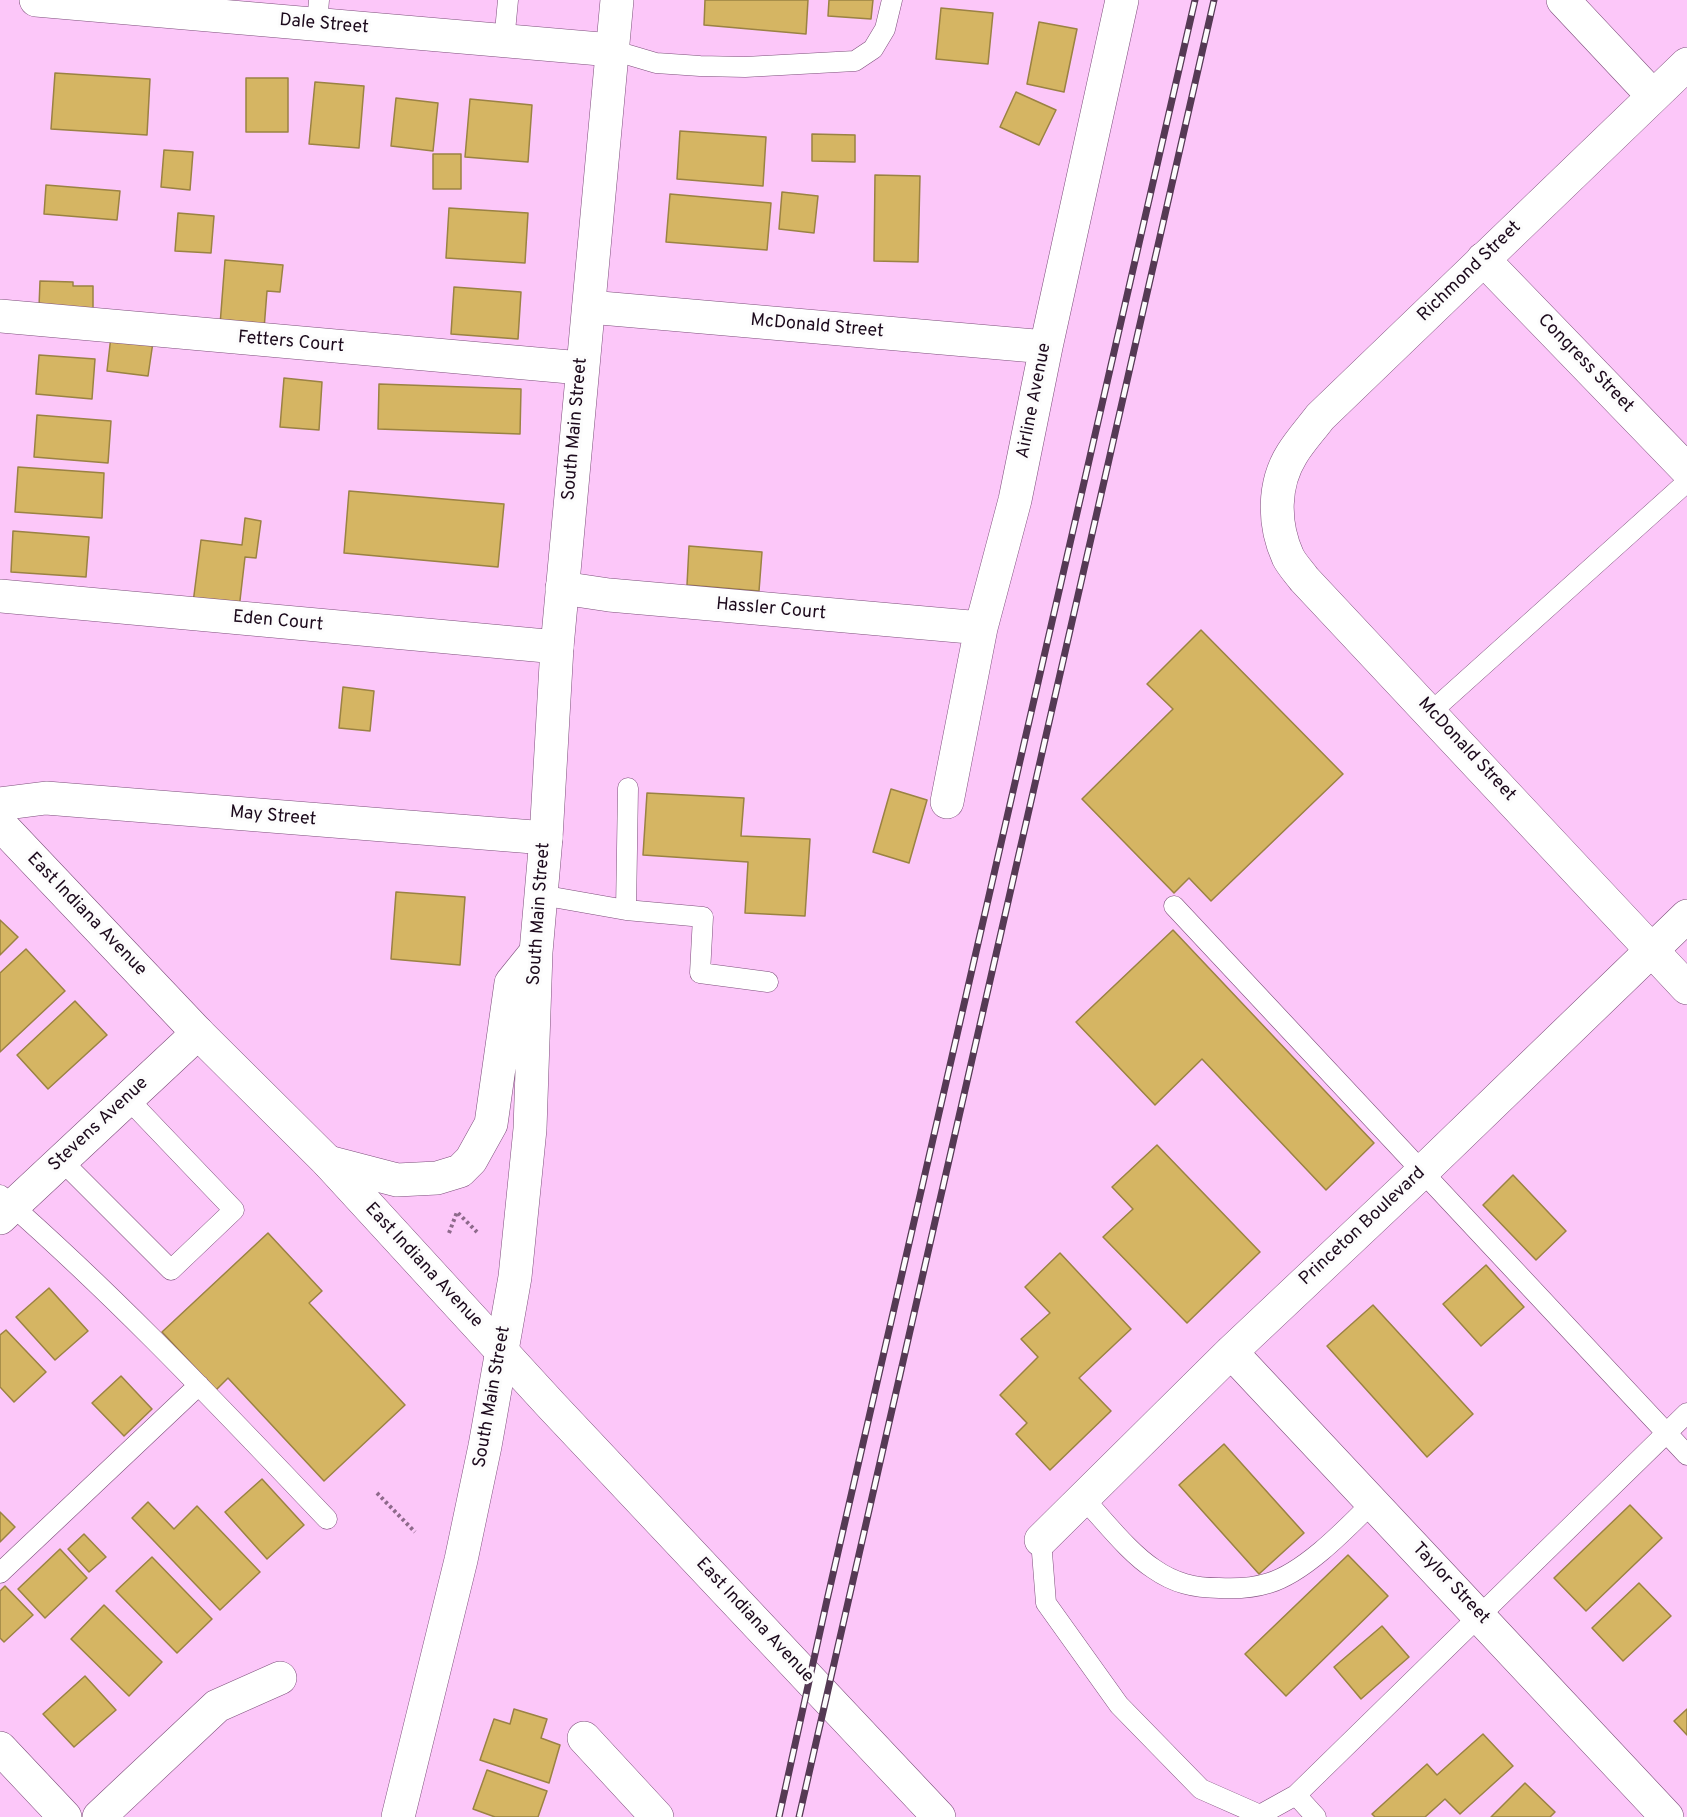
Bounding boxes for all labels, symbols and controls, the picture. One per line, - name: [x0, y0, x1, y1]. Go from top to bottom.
- street label: Dale Street: [278, 10, 370, 40]
- street label: Richmond Street: [1414, 217, 1526, 327]
- street label: McDonald Street: [749, 310, 885, 344]
- street label: Congress Street: [1532, 310, 1638, 418]
- street label: Fetters Court: [237, 328, 345, 358]
- street label: Airline Avenue: [1013, 341, 1057, 461]
- street label: South Main Street: [559, 357, 593, 501]
- street label: Hassler Court: [715, 594, 827, 626]
- street label: Eden Court: [232, 607, 324, 637]
- street label: McDonald Street: [1412, 694, 1520, 806]
- street label: May Street: [229, 802, 317, 832]
- street label: South Main Street: [524, 842, 556, 986]
- street label: East Indiana Avenue: [21, 849, 151, 981]
- street label: Stevens Avenue: [45, 1073, 153, 1177]
- street label: Princeton Boulevard: [1296, 1163, 1430, 1291]
- street label: East Indiana Avenue: [359, 1199, 487, 1333]
- street label: South Main Street: [470, 1325, 516, 1469]
- street label: Taylor Street: [1407, 1539, 1493, 1629]
- street label: East Indiana Avenue: [690, 1554, 818, 1688]

